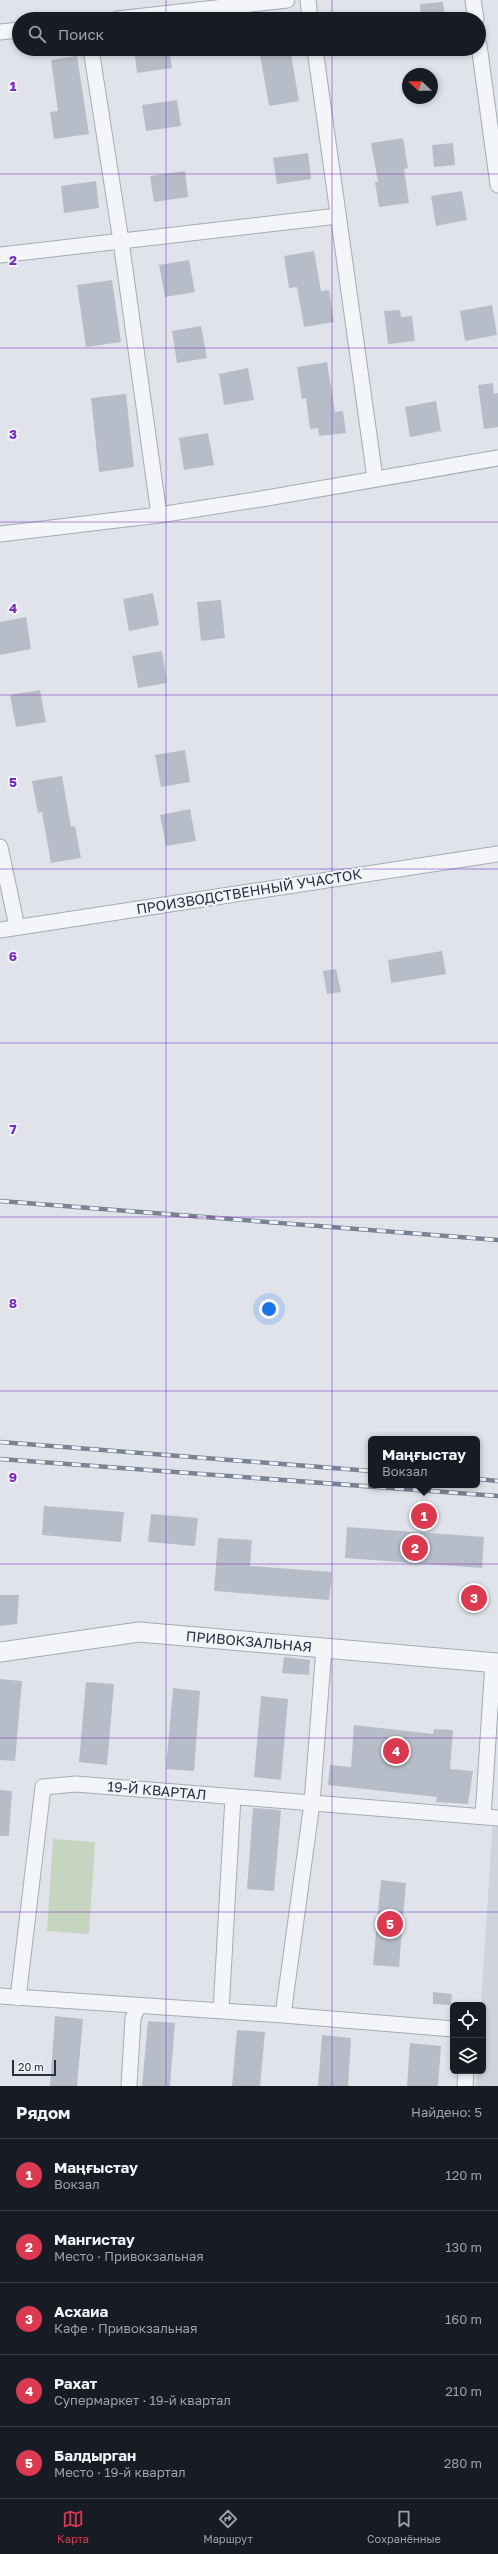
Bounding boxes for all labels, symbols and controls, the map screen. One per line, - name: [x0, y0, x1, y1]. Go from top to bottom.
- search box: [12, 12, 486, 56]
- icon: search: [26, 23, 48, 45]
- text: Поиск: [58, 25, 104, 43]
- north arrow: [402, 68, 438, 104]
- text: 1: [10, 78, 17, 94]
- text: 2: [9, 252, 17, 268]
- text: 3: [9, 426, 17, 442]
- text: 4: [9, 600, 17, 616]
- text: 5: [9, 774, 17, 790]
- street label: ПРОИЗВОДСТВЕННЫЙ УЧАСТОК: [135, 865, 363, 917]
- text: 6: [9, 948, 17, 964]
- text: 7: [9, 1121, 17, 1137]
- text: 8: [9, 1295, 17, 1311]
- your location: [259, 1299, 279, 1319]
- popup: [368, 1436, 480, 1488]
- text: Маңғыстау: [382, 1445, 466, 1463]
- text: Вокзал: [382, 1463, 428, 1479]
- text: 9: [9, 1469, 17, 1485]
- pin: 1: [411, 1501, 437, 1531]
- pin: 2: [402, 1533, 428, 1563]
- pin: 3: [461, 1583, 487, 1613]
- street label: ПРИВОКЗАЛЬНАЯ: [185, 1627, 313, 1655]
- pin: 4: [383, 1736, 409, 1766]
- street label: 19-Й КВАРТАЛ: [107, 1777, 207, 1803]
- pin: 5: [377, 1909, 403, 1939]
- map controls: [450, 2002, 486, 2074]
- button: locate: [450, 2002, 486, 2038]
- button: layers: [450, 2038, 486, 2074]
- scale bar: [12, 2058, 56, 2077]
- text: 20 m: [18, 2060, 44, 2073]
- text: Рядом: [16, 2102, 70, 2123]
- text: Найдено: 5: [411, 2104, 482, 2120]
- text: Маңғыстау: [54, 2158, 138, 2176]
- text: 1: [26, 2167, 32, 2183]
- text: 120 m: [445, 2167, 482, 2183]
- text: Вокзал: [54, 2176, 100, 2192]
- text: Мангистау: [54, 2230, 135, 2248]
- text: 2: [25, 2239, 33, 2255]
- text: 130 m: [445, 2239, 482, 2255]
- text: Место · Привокзальная: [54, 2248, 204, 2264]
- text: Асхаиа: [54, 2302, 108, 2320]
- text: 3: [25, 2311, 33, 2327]
- text: 160 m: [445, 2311, 482, 2327]
- text: Кафе · Привокзальная: [54, 2320, 197, 2336]
- text: Рахат: [54, 2374, 97, 2392]
- text: 4: [25, 2383, 33, 2399]
- text: 210 m: [445, 2383, 482, 2399]
- text: Супермаркет · 19-й квартал: [54, 2392, 231, 2408]
- text: Балдырган: [54, 2446, 136, 2464]
- text: 5: [25, 2455, 33, 2471]
- text: 280 m: [444, 2455, 482, 2471]
- text: Место · 19-й квартал: [54, 2464, 186, 2480]
- tab: Карта: [57, 2508, 89, 2545]
- tab: Маршрут: [203, 2508, 253, 2545]
- tab: Сохранённые: [367, 2508, 441, 2545]

